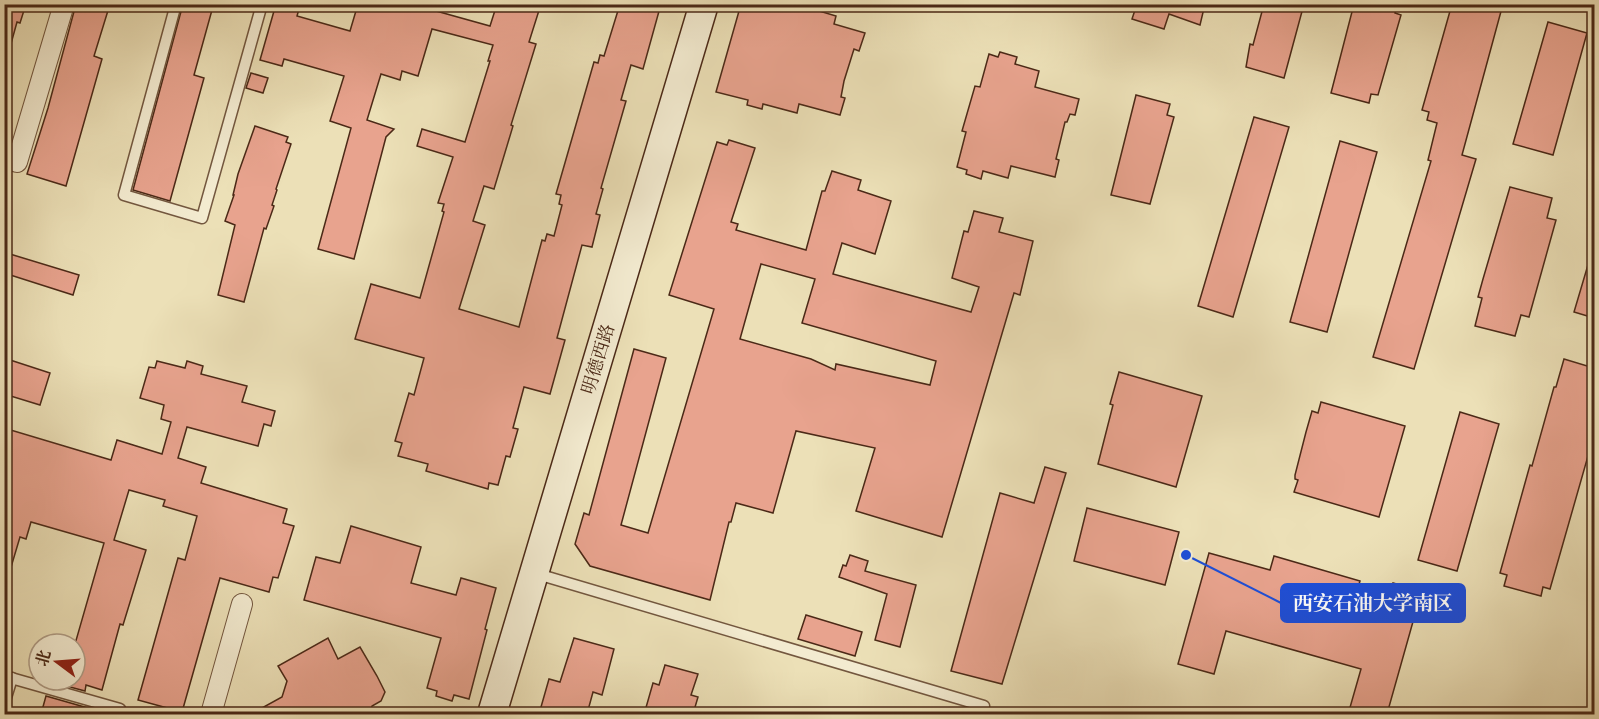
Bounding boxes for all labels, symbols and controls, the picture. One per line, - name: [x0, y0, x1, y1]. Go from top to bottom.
- street label: 明德西路: [578, 322, 620, 397]
- callout: 西安石油大学南区: [1281, 584, 1465, 622]
- text: 西安石油大学南区: [1293, 592, 1453, 617]
- north arrow: [27, 632, 87, 692]
- text: 北: [32, 648, 55, 669]

